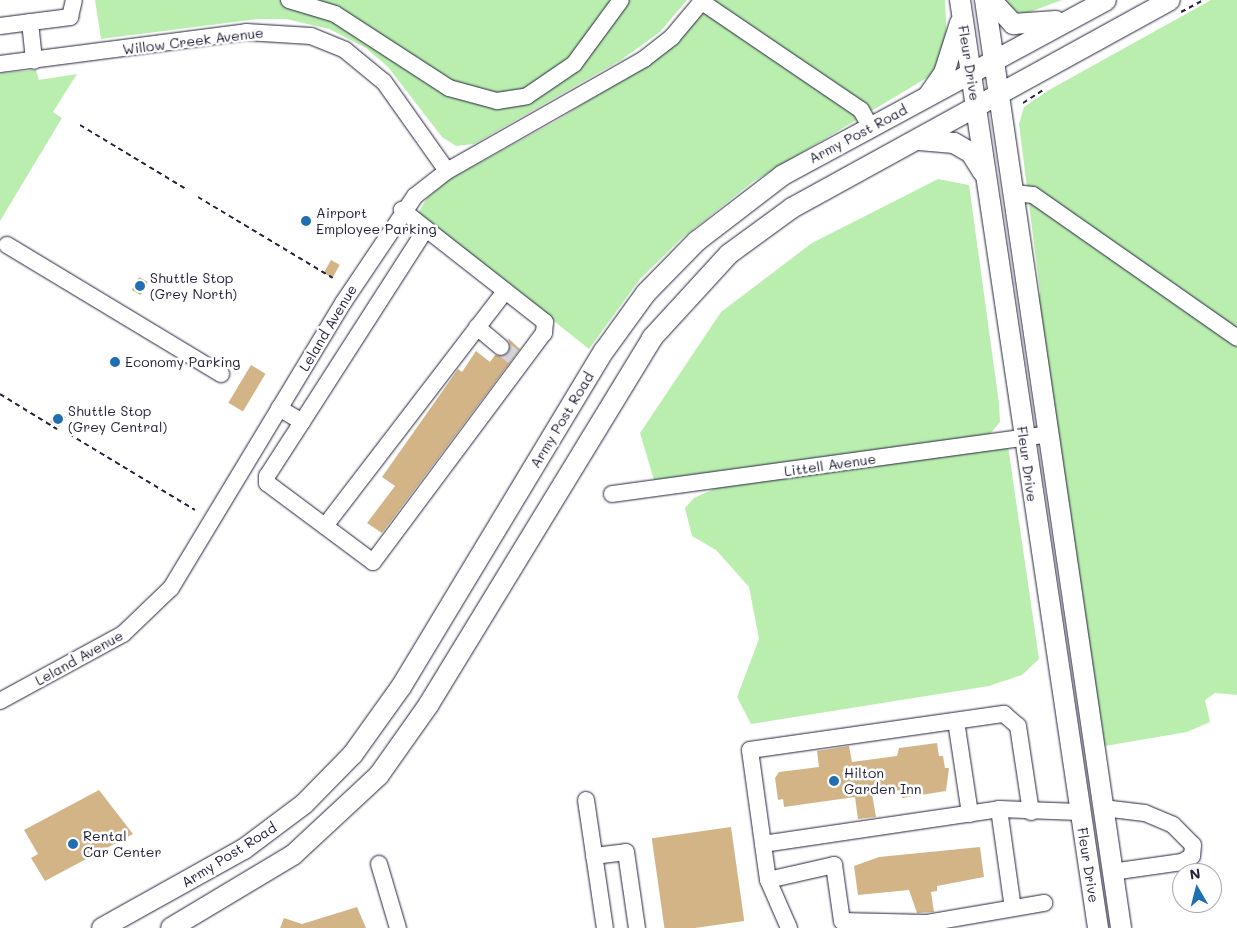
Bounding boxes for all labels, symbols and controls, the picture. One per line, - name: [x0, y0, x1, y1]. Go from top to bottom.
- street label: Willow Creek Avenue: [122, 24, 264, 58]
- street label: Fleur Drive: [955, 24, 983, 102]
- street label: Army Post Road: [806, 101, 910, 167]
- place label: Airport Employee Parking: [316, 205, 437, 238]
- marker: Airport Employee Parking: [300, 215, 312, 227]
- place label: Shuttle Stop (Grey North): [150, 270, 237, 302]
- marker: Shuttle Stop (Grey North): [134, 280, 146, 292]
- street label: Leland Avenue: [296, 282, 360, 374]
- place label: Economy Parking: [125, 354, 240, 370]
- marker: Economy Parking: [109, 356, 121, 368]
- street label: Army Post Road: [527, 369, 597, 471]
- place label: Shuttle Stop (Grey Central): [68, 403, 167, 436]
- marker: Shuttle Stop (Grey Central): [52, 413, 64, 425]
- street label: Fleur Drive: [1013, 425, 1041, 503]
- street label: Littell Avenue: [783, 450, 877, 480]
- street label: Leland Avenue: [32, 627, 126, 689]
- place label: Hilton Garden Inn: [844, 765, 922, 798]
- marker: Hilton Garden Inn: [828, 775, 840, 787]
- street label: Army Post Road: [178, 819, 280, 891]
- street label: Fleur Drive: [1074, 826, 1102, 904]
- place label: Rental Car Center: [83, 828, 161, 860]
- marker: Rental Car Center: [67, 838, 79, 850]
- north arrow: [1172, 863, 1222, 913]
- text: N: [1188, 863, 1202, 884]

